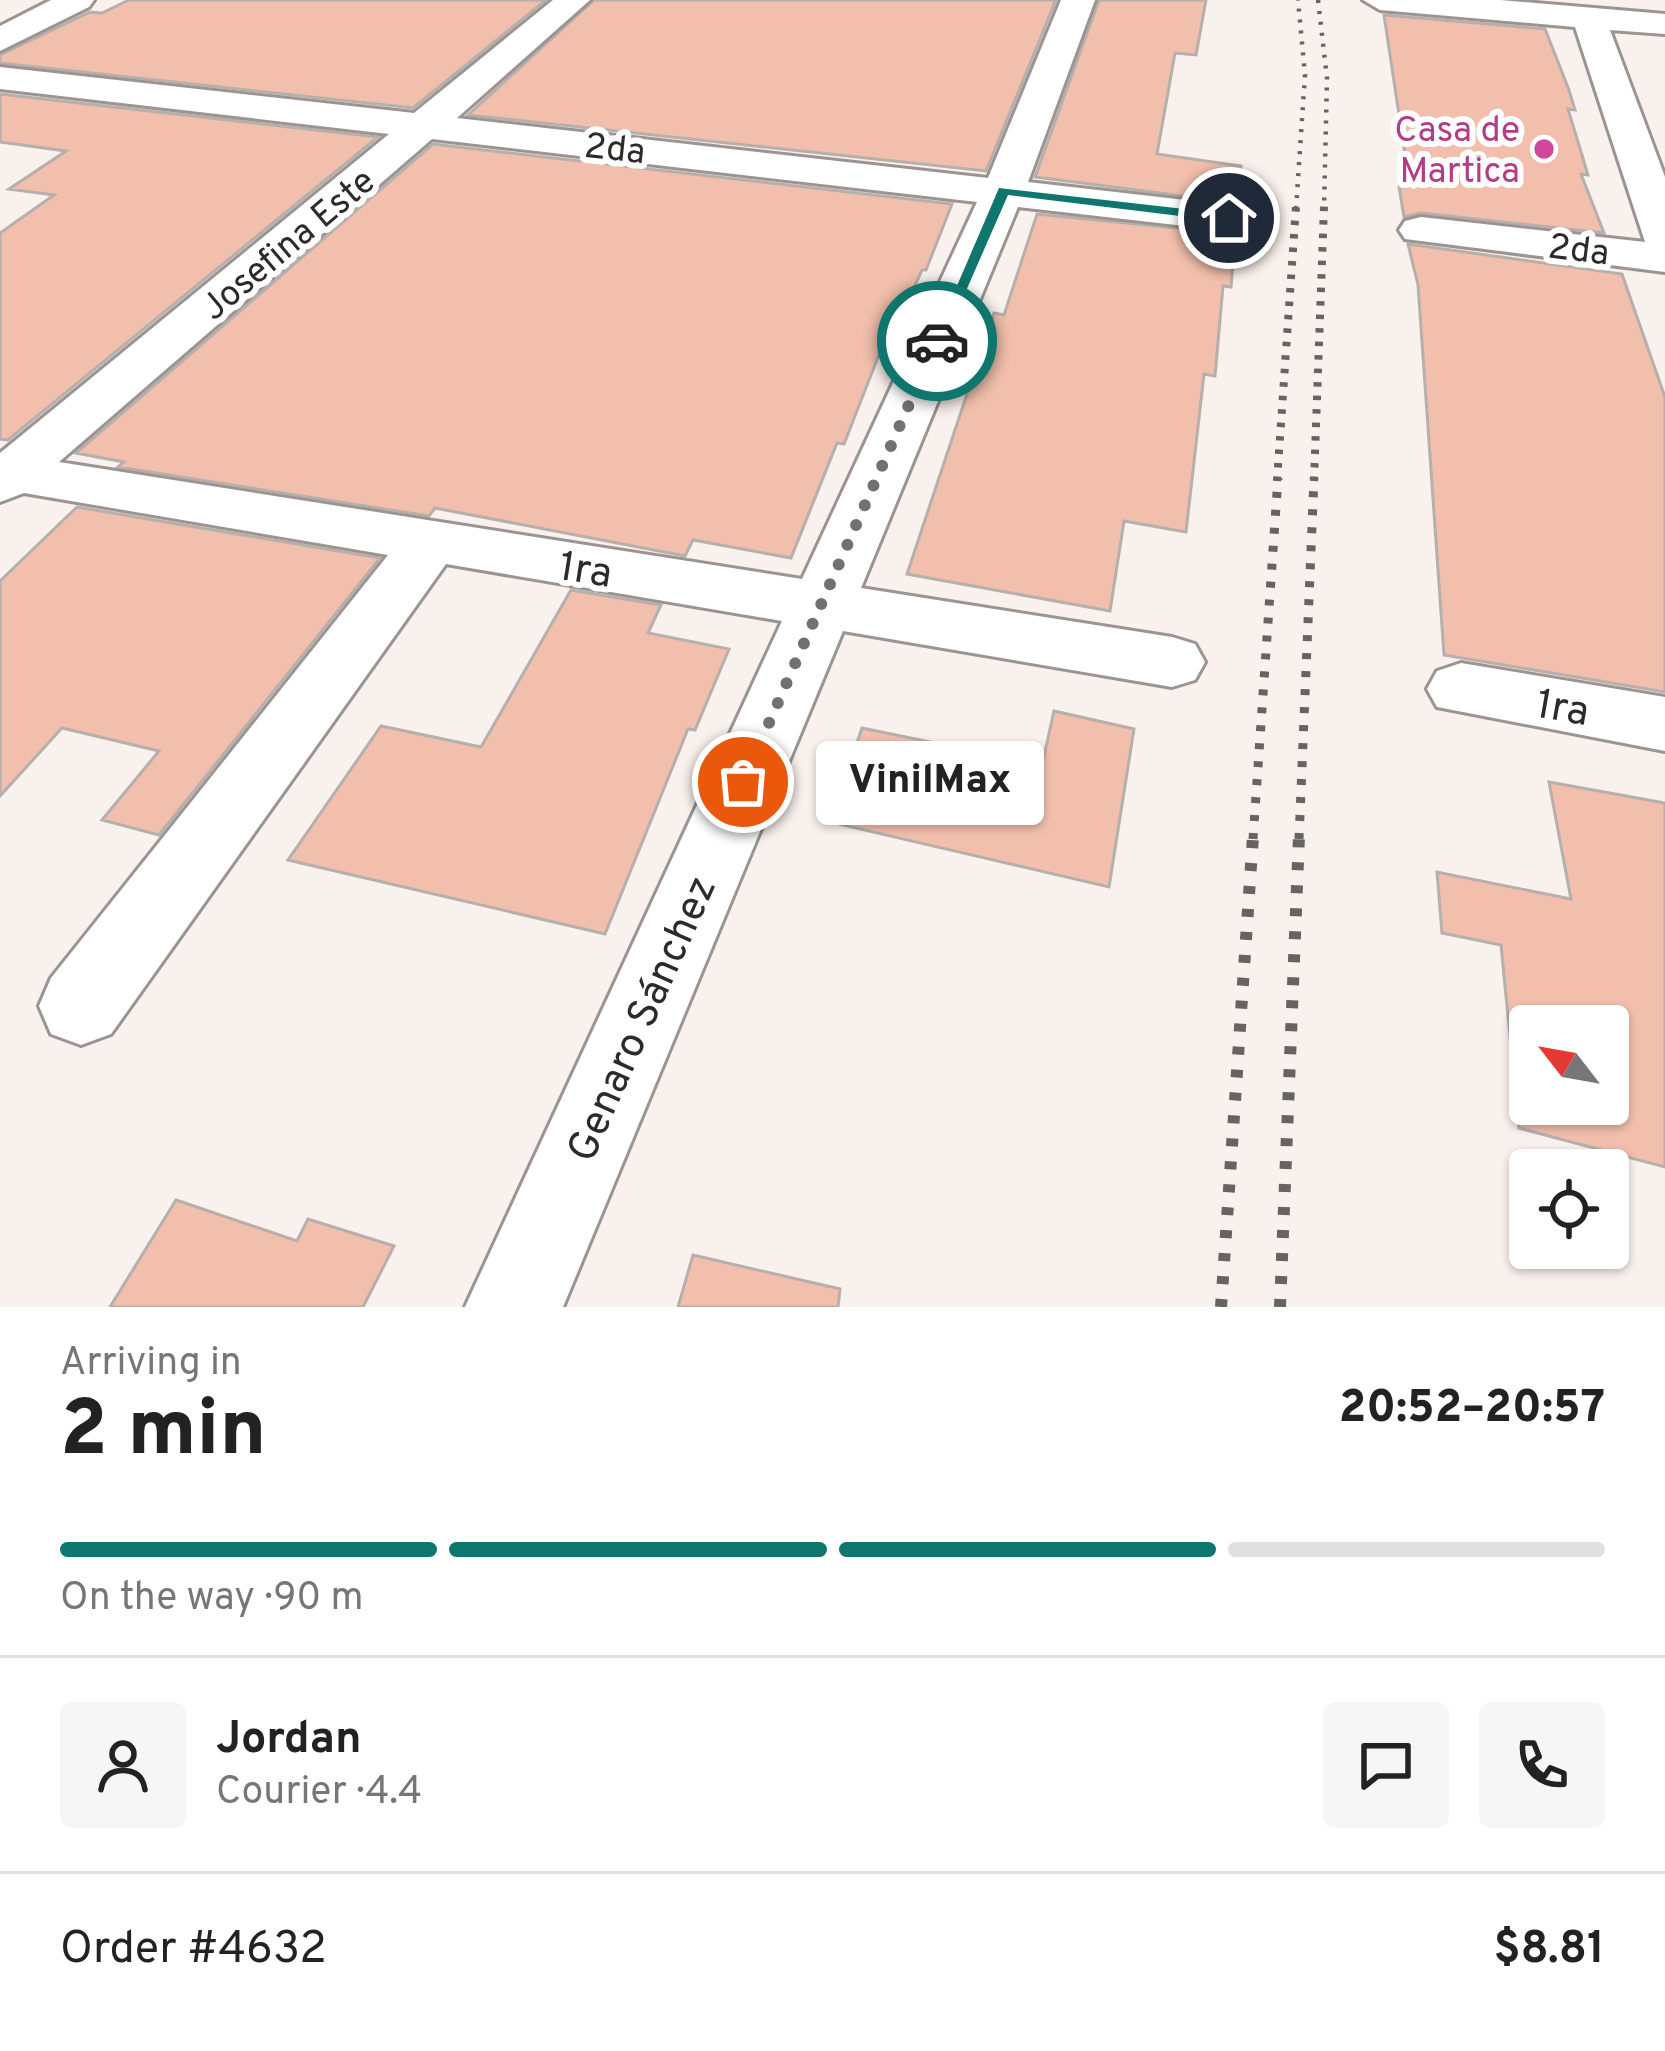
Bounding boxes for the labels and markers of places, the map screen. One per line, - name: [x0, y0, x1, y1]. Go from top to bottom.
- place label: Casa de Martica: [1394, 109, 1520, 196]
- marker: Casa de Martica: [1531, 136, 1557, 162]
- pin: [1178, 167, 1280, 269]
- pin: [692, 731, 794, 833]
- callout: VinilMax: [815, 740, 1043, 824]

